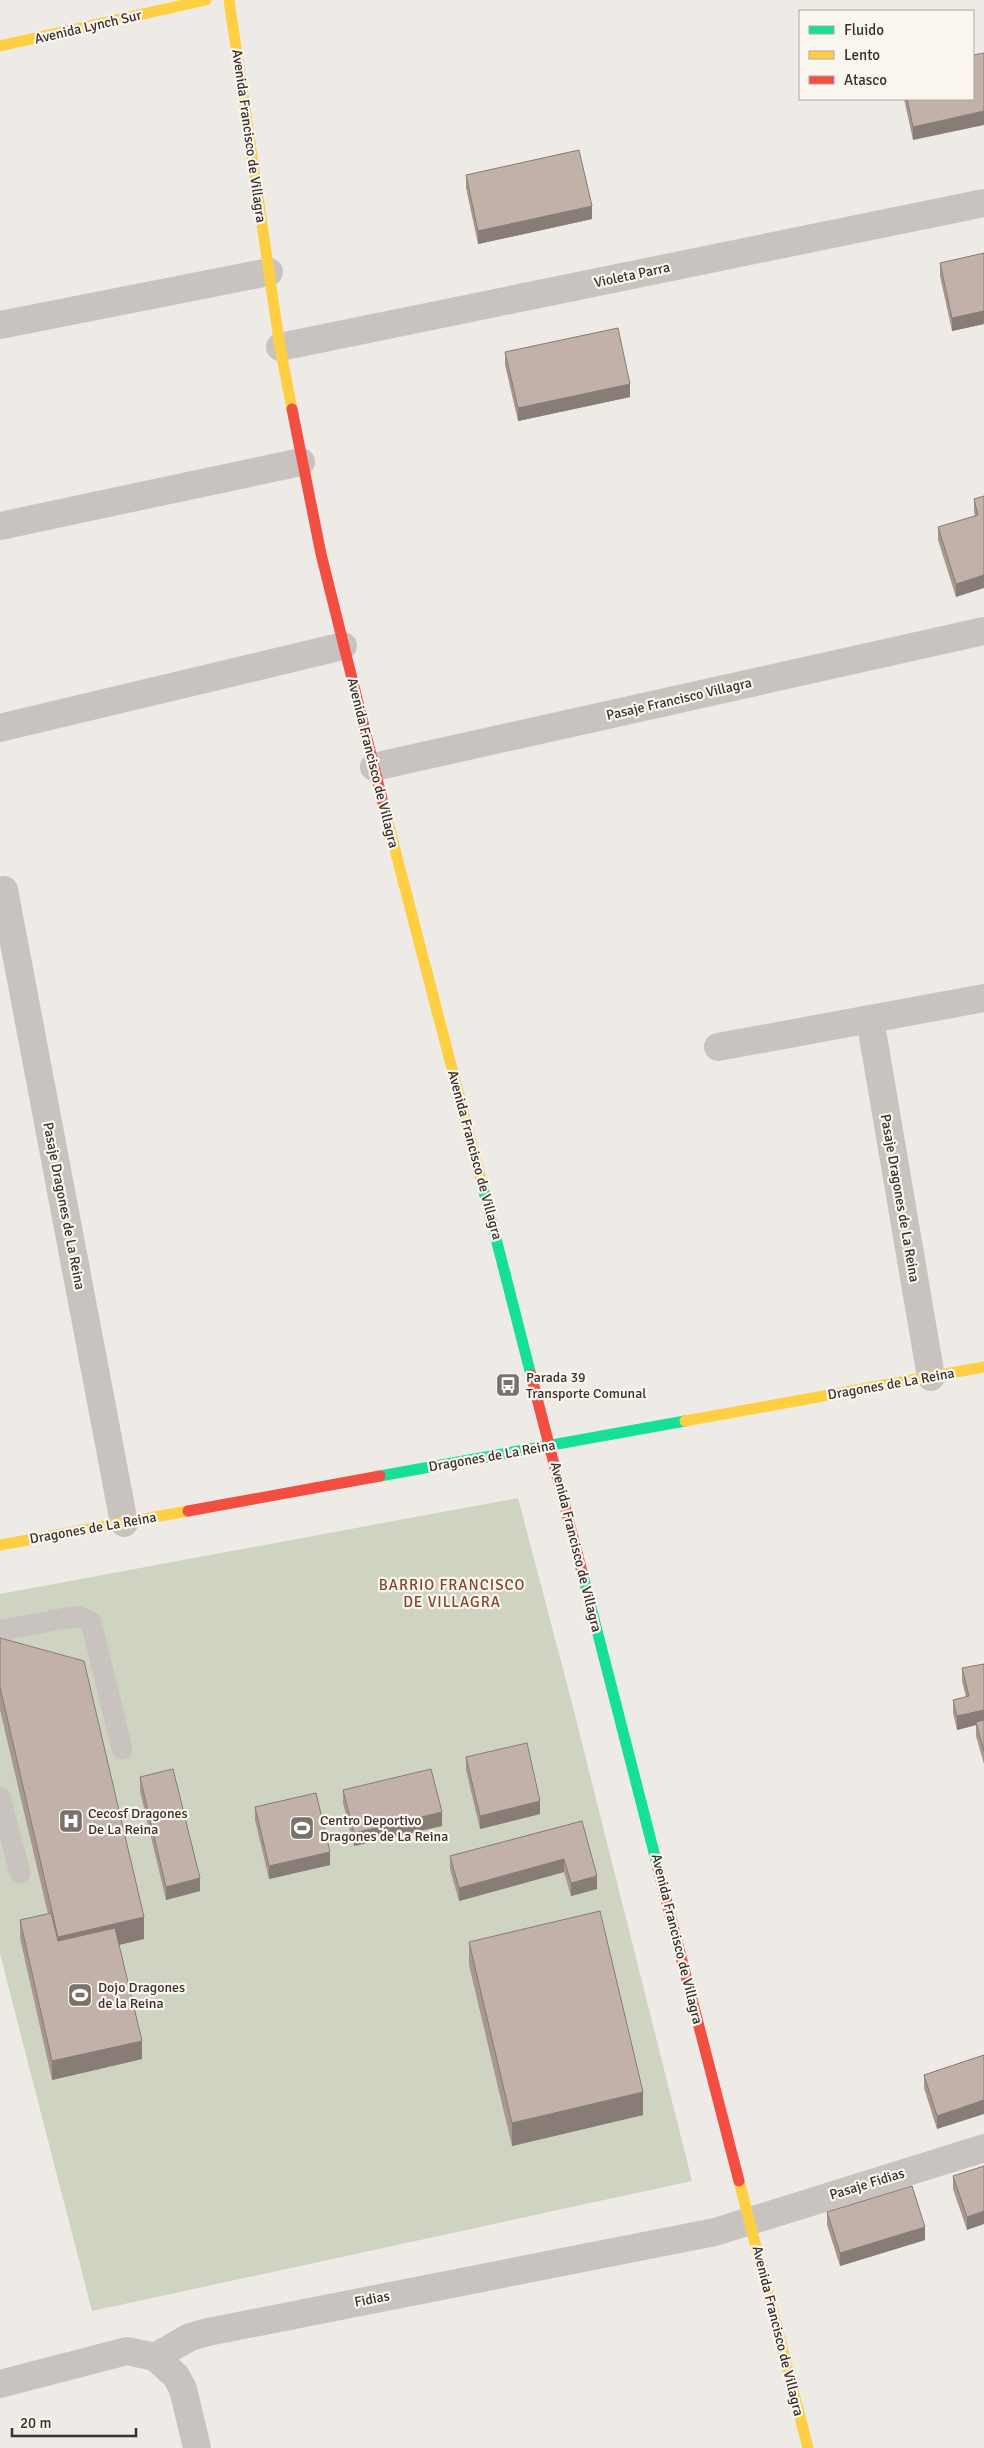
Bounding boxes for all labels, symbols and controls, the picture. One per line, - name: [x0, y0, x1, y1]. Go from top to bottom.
- street label: Avenida Lynch Sur: [33, 6, 144, 48]
- legend: [799, 10, 974, 100]
- text: Fluido: [844, 21, 884, 39]
- text: Lento: [844, 46, 880, 64]
- street label: Avenida Francisco de Villagra: [228, 48, 270, 224]
- text: Atasco: [844, 71, 887, 89]
- street label: Violeta Parra: [592, 259, 672, 291]
- street label: Pasaje Francisco Villagra: [605, 674, 753, 724]
- street label: Avenida Francisco de Villagra: [344, 676, 402, 850]
- street label: Avenida Francisco de Villagra: [444, 1068, 506, 1242]
- street label: Pasaje Dragones de La Reina: [877, 1113, 923, 1283]
- street label: Pasaje Dragones de La Reina: [39, 1121, 89, 1291]
- street label: Dragones de La Reina: [826, 1364, 956, 1404]
- place label: Parada 39 Transporte Comunal: [526, 1369, 646, 1402]
- bus stop icon: Parada 39 Transporte Comunal: [495, 1372, 521, 1398]
- street label: Dragones de La Reina: [427, 1436, 557, 1476]
- street label: Avenida Francisco de Villagra: [547, 1460, 605, 1634]
- street label: Dragones de La Reina: [28, 1508, 158, 1548]
- district label: BARRIO FRANCISCO DE VILLAGRA: [379, 1576, 525, 1611]
- place label: Cecosf Dragones De La Reina: [88, 1805, 188, 1838]
- hospital icon: Cecosf Dragones De La Reina: [58, 1808, 84, 1834]
- place label: Centro Deportivo Dragones de La Reina: [320, 1812, 448, 1845]
- sports icon: Centro Deportivo Dragones de La Reina: [289, 1815, 315, 1841]
- street label: Avenida Francisco de Villagra: [648, 1852, 706, 2026]
- place label: Dojo Dragones de la Reina: [98, 1979, 185, 2012]
- sports icon: Dojo Dragones de la Reina: [67, 1982, 93, 2008]
- street label: Pasaje Fidias: [827, 2165, 907, 2203]
- street label: Avenida Francisco de Villagra: [749, 2244, 807, 2418]
- street label: Fidias: [353, 2287, 391, 2311]
- scale bar: [12, 2406, 136, 2438]
- text: 20 m: [20, 2414, 51, 2432]

